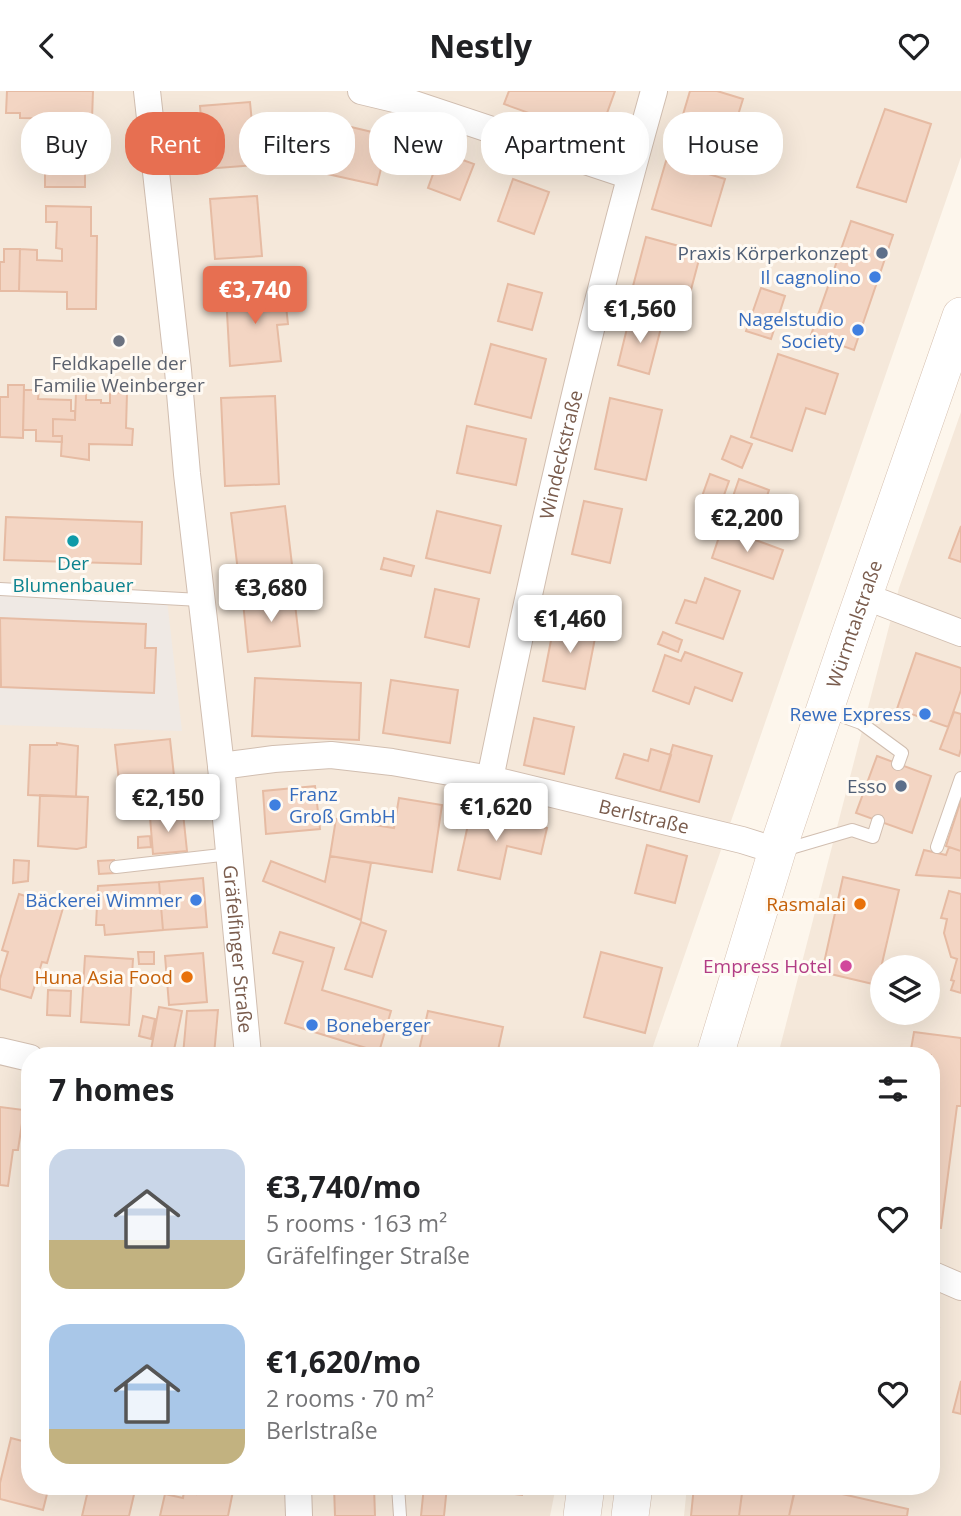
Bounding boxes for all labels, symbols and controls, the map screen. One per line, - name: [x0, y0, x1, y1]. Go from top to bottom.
- text: Nestly: [429, 24, 532, 67]
- icon: back: [28, 27, 66, 65]
- icon: heart: [895, 27, 933, 65]
- chip: Buy: [21, 112, 111, 175]
- chip: Rent: [125, 112, 225, 175]
- chip: Filters: [239, 112, 355, 175]
- chip: New: [369, 112, 467, 175]
- chip: Apartment: [481, 112, 649, 175]
- chip: House: [663, 112, 783, 175]
- place label: Praxis Körperkonzept: [678, 240, 868, 266]
- marker: Praxis Körperkonzept: [874, 245, 890, 261]
- place label: Il cagnolino: [760, 264, 861, 290]
- pin: €3,740: [198, 267, 312, 326]
- marker: Il cagnolino: [867, 269, 883, 285]
- text: €3,740: [219, 273, 291, 305]
- pin: €1,560: [583, 285, 697, 345]
- text: €1,560: [604, 292, 676, 324]
- place label: Nagelstudio Society: [738, 306, 844, 354]
- marker: Nagelstudio Society: [850, 322, 866, 338]
- marker: Feldkapelle der Familie Weinberger: [111, 333, 127, 349]
- place label: Feldkapelle der Familie Weinberger: [33, 350, 205, 398]
- street label: Windeckstraße: [533, 387, 589, 522]
- pin: €2,200: [690, 495, 804, 554]
- text: €2,200: [711, 501, 783, 533]
- marker: Der Blumenbauer: [65, 533, 81, 549]
- place label: Der Blumenbauer: [13, 550, 134, 598]
- street label: Würmtalstraße: [820, 557, 888, 691]
- pin: €3,680: [214, 565, 328, 624]
- text: €3,680: [235, 571, 307, 603]
- pin: €1,460: [513, 595, 627, 655]
- text: €1,460: [534, 602, 606, 634]
- place label: Rewe Express: [790, 701, 911, 727]
- marker: Rewe Express: [917, 706, 933, 722]
- place label: Esso: [847, 773, 887, 799]
- pin: €2,150: [111, 775, 225, 834]
- marker: Esso: [893, 778, 909, 794]
- text: €2,150: [132, 781, 204, 813]
- place label: Franz Groß GmbH: [289, 781, 396, 829]
- pin: €1,620: [439, 783, 553, 843]
- text: €1,620: [460, 790, 532, 822]
- street label: Berlstraße: [596, 793, 692, 840]
- marker: Franz Groß GmbH: [267, 797, 283, 813]
- street label: Gräfelfinger Straße: [217, 864, 259, 1034]
- place label: Bäckerei Wimmer: [25, 887, 182, 913]
- place label: Rasmalai: [766, 891, 846, 917]
- marker: Bäckerei Wimmer: [188, 892, 204, 908]
- marker: Rasmalai: [852, 896, 868, 912]
- place label: Empress Hotel: [703, 953, 832, 979]
- map controls: [870, 955, 940, 1025]
- button: layers: [870, 955, 940, 1025]
- marker: Empress Hotel: [838, 958, 854, 974]
- place label: Huna Asia Food: [35, 964, 173, 990]
- marker: Huna Asia Food: [179, 969, 195, 985]
- place label: Boneberger: [326, 1012, 431, 1038]
- marker: Boneberger: [304, 1017, 320, 1033]
- text: 7 homes: [49, 1069, 174, 1110]
- icon: filters: [874, 1070, 912, 1108]
- text: €3,740/mo: [266, 1166, 421, 1207]
- icon: home: [105, 1177, 189, 1261]
- icon: heart: [874, 1200, 912, 1238]
- text: 5 rooms · 163 m²: [266, 1207, 447, 1239]
- text: Gräfelfinger Straße: [266, 1239, 470, 1271]
- text: €1,620/mo: [266, 1341, 421, 1382]
- icon: home: [105, 1352, 189, 1436]
- icon: heart: [874, 1375, 912, 1413]
- text: 2 rooms · 70 m²: [266, 1382, 434, 1414]
- text: Berlstraße: [266, 1414, 378, 1446]

